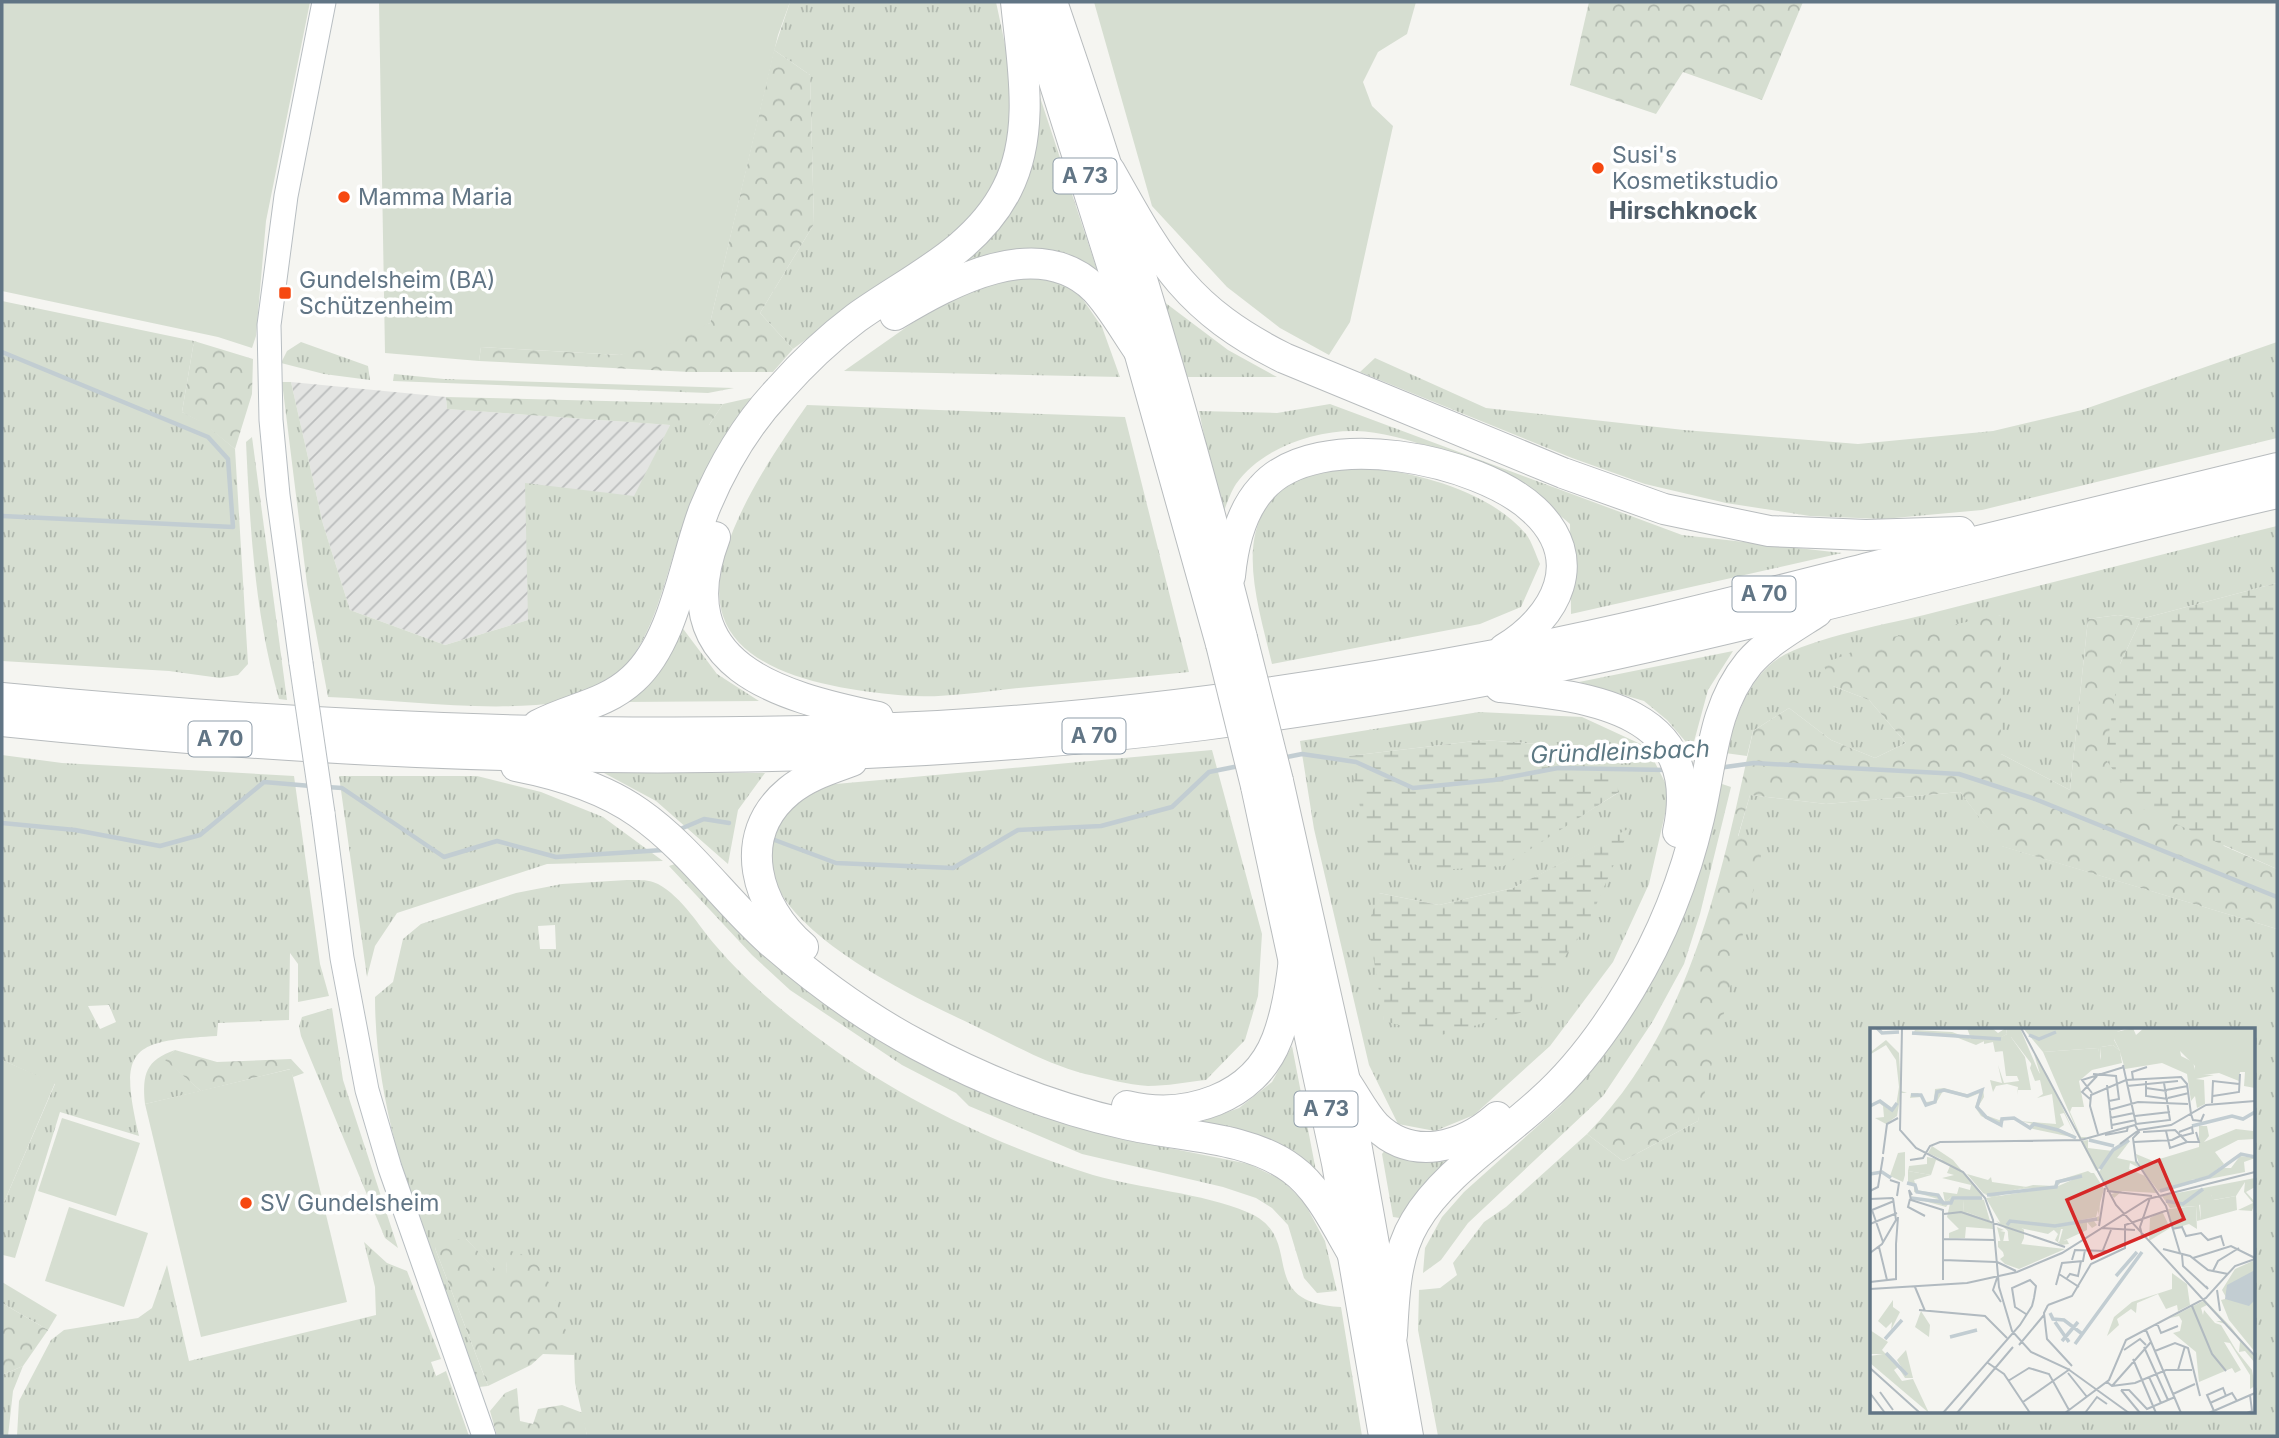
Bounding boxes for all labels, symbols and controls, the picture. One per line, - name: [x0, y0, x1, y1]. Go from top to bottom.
- place label: Susi's Kosmetikstudio: [1612, 141, 1778, 195]
- road number: A 73: [1054, 158, 1116, 194]
- marker: Susi's Kosmetikstudio: [1590, 160, 1606, 176]
- place label: Mamma Maria: [358, 183, 513, 211]
- marker: Mamma Maria: [336, 189, 352, 205]
- district label: Hirschknock: [1609, 196, 1757, 225]
- place label: Gundelsheim (BA) Schützenheim: [299, 266, 495, 320]
- marker: Gundelsheim (BA) Schützenheim: [277, 285, 293, 301]
- road number: A 70: [1732, 576, 1796, 612]
- road number: A 70: [1062, 718, 1126, 754]
- road number: A 70: [188, 722, 252, 756]
- water label: Gründleinsbach: [1530, 734, 1710, 769]
- inset map: [1870, 1028, 2254, 1414]
- road number: A 73: [1294, 1092, 1358, 1126]
- place label: SV Gundelsheim: [260, 1189, 439, 1217]
- marker: SV Gundelsheim: [238, 1195, 254, 1211]

